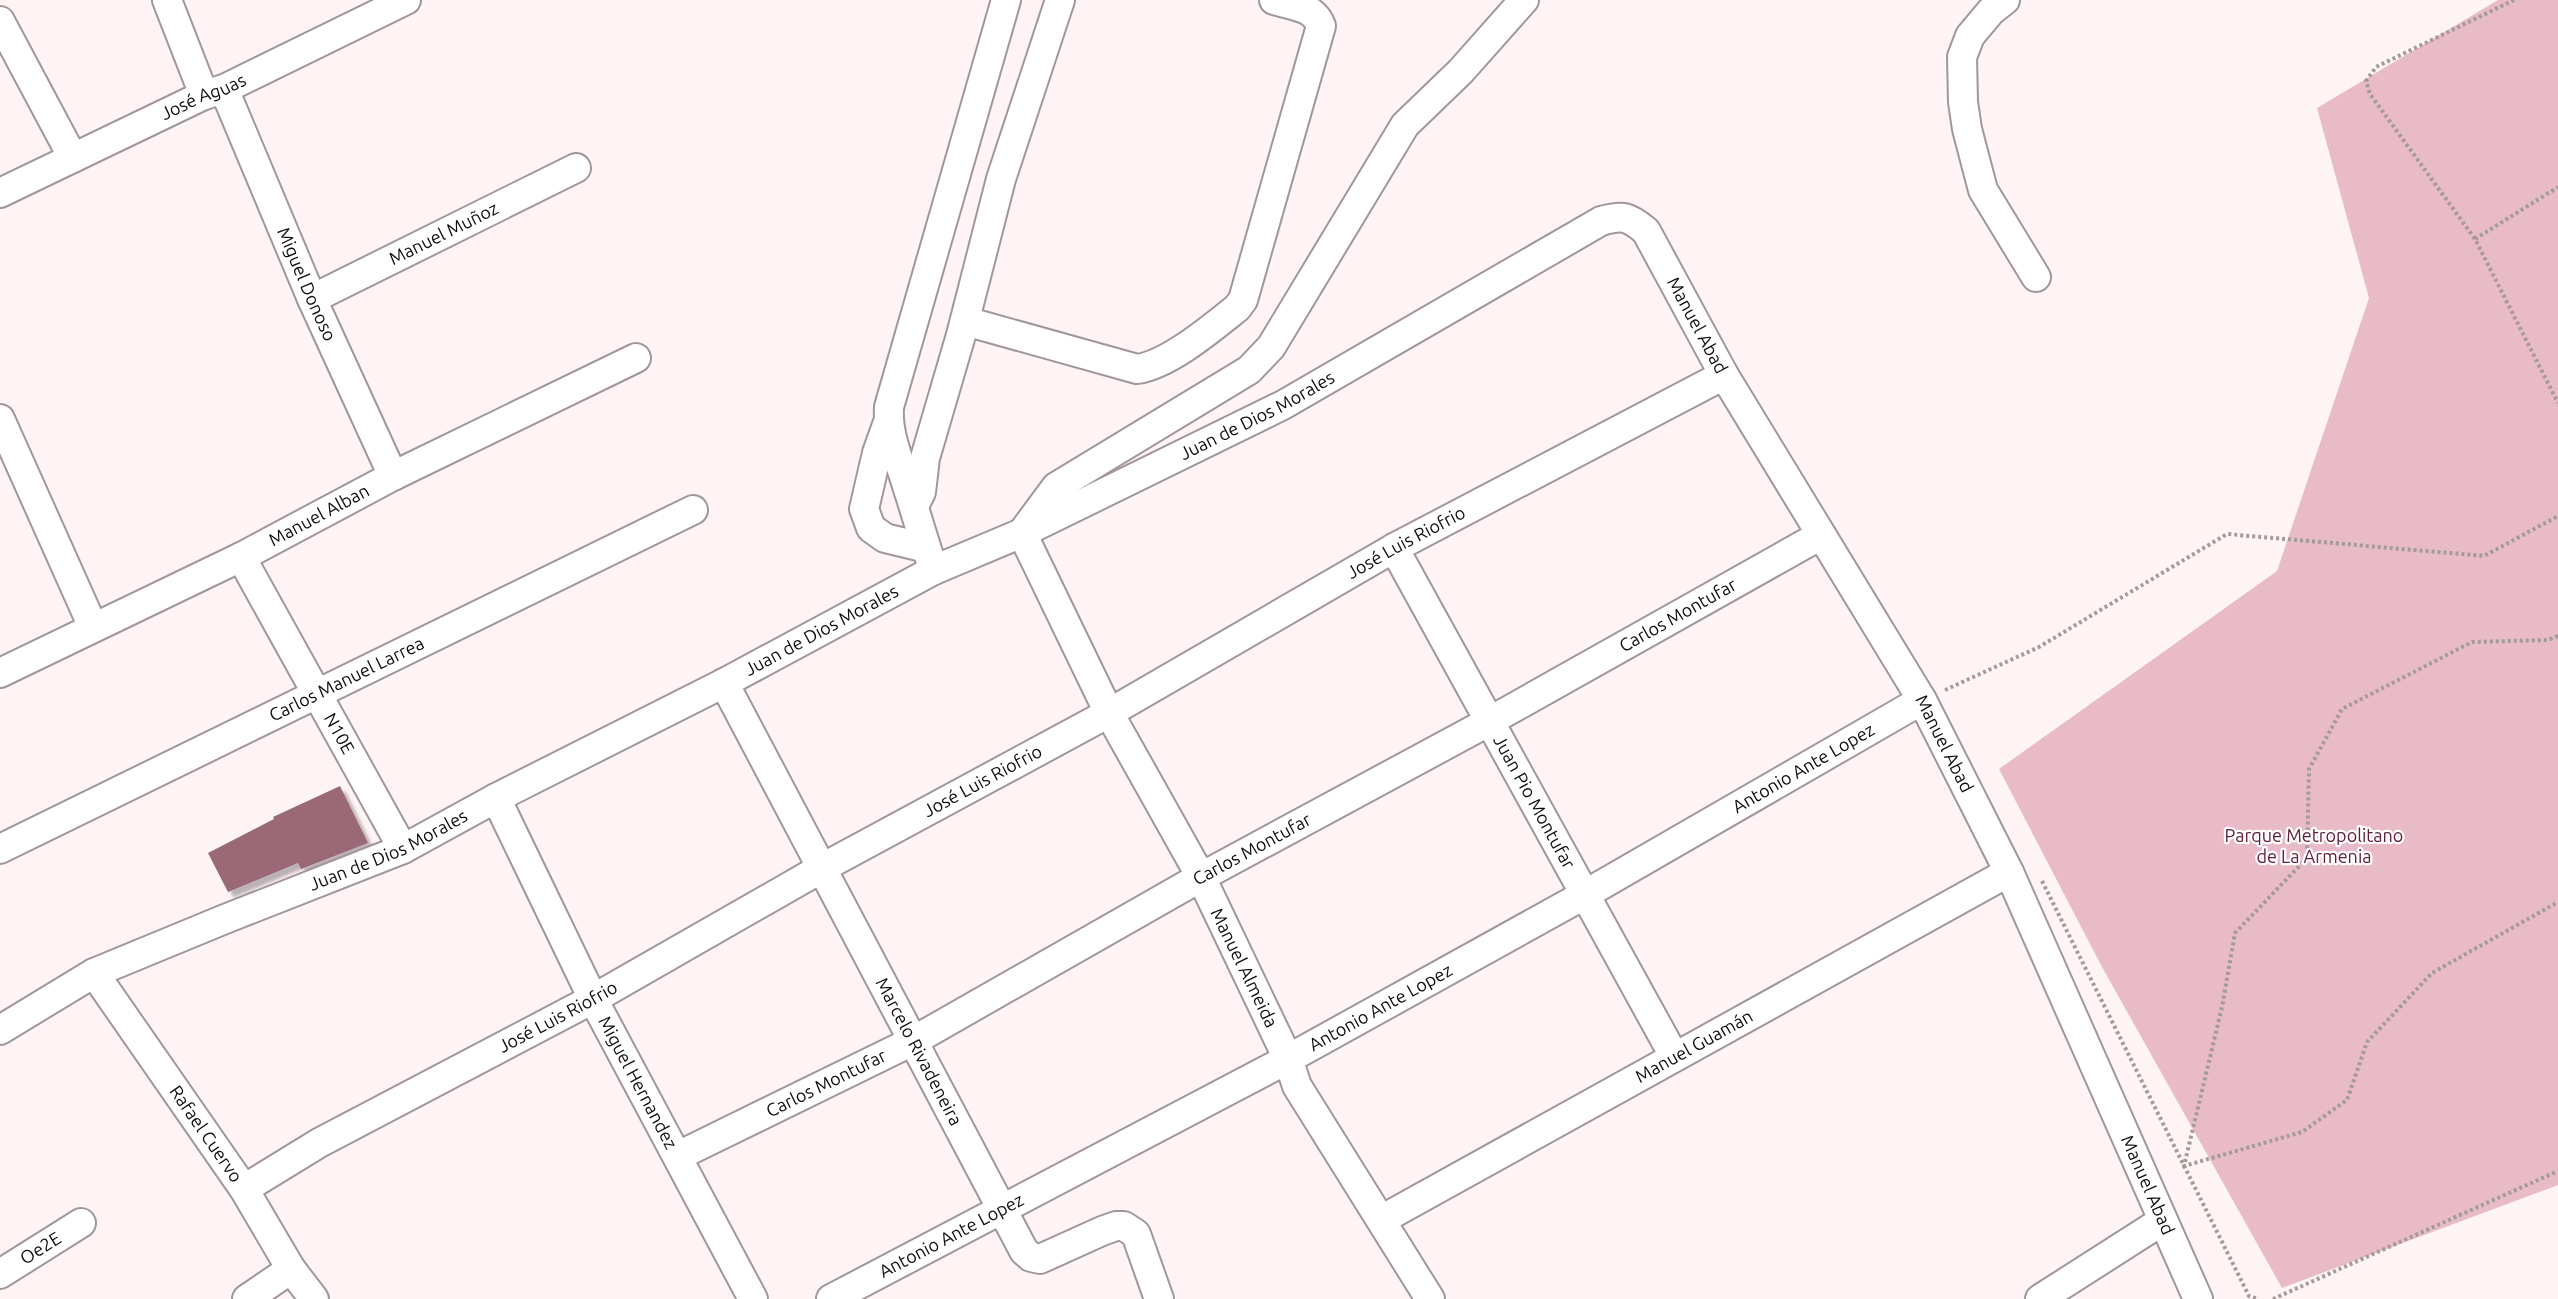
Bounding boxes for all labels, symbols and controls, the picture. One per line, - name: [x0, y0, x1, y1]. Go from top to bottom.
- street label: José Aguas: [157, 69, 249, 123]
- street label: Manuel Muñoz: [385, 197, 501, 268]
- street label: Miguel Donoso: [274, 224, 341, 344]
- street label: Manuel Abad: [1664, 273, 1732, 376]
- street label: Juan de Dios Morales: [1176, 366, 1338, 463]
- street label: Manuel Alban: [265, 480, 372, 549]
- street label: José Luis Riofrio: [1343, 502, 1468, 582]
- street label: Carlos Montufar: [1615, 574, 1740, 655]
- street label: Juan de Dios Morales: [741, 580, 901, 679]
- street label: Carlos Manuel Larrea: [266, 632, 427, 725]
- street label: Manuel Abad: [1912, 691, 1978, 795]
- street label: N10E: [321, 709, 359, 757]
- street label: Antonio Ante Lopez: [1729, 719, 1877, 816]
- street label: Juan Pio Montufar: [1490, 731, 1580, 872]
- street label: José Luis Riofrio: [920, 740, 1045, 820]
- street label: Juan de Dios Morales: [306, 805, 471, 894]
- street label: Carlos Montufar: [1189, 809, 1314, 889]
- park label: Parque Metropolitano de La Armenia: [2225, 825, 2403, 866]
- street label: Manuel Almeida: [1207, 905, 1282, 1030]
- street label: Antonio Ante Lopez: [1305, 959, 1455, 1054]
- street label: Marcelo Rivadeneira: [872, 974, 967, 1129]
- street label: José Luis Riofrio: [495, 976, 620, 1056]
- street label: Manuel Guamán: [1632, 1005, 1756, 1086]
- street label: Miguel Hernandez: [595, 1012, 682, 1152]
- street label: Carlos Montufar: [762, 1045, 889, 1120]
- street label: Rafael Cuervo: [166, 1081, 247, 1186]
- street label: Manuel Abad: [2118, 1132, 2179, 1237]
- street label: Antonio Ante Lopez: [875, 1189, 1027, 1281]
- street label: Oe2E: [16, 1227, 64, 1268]

